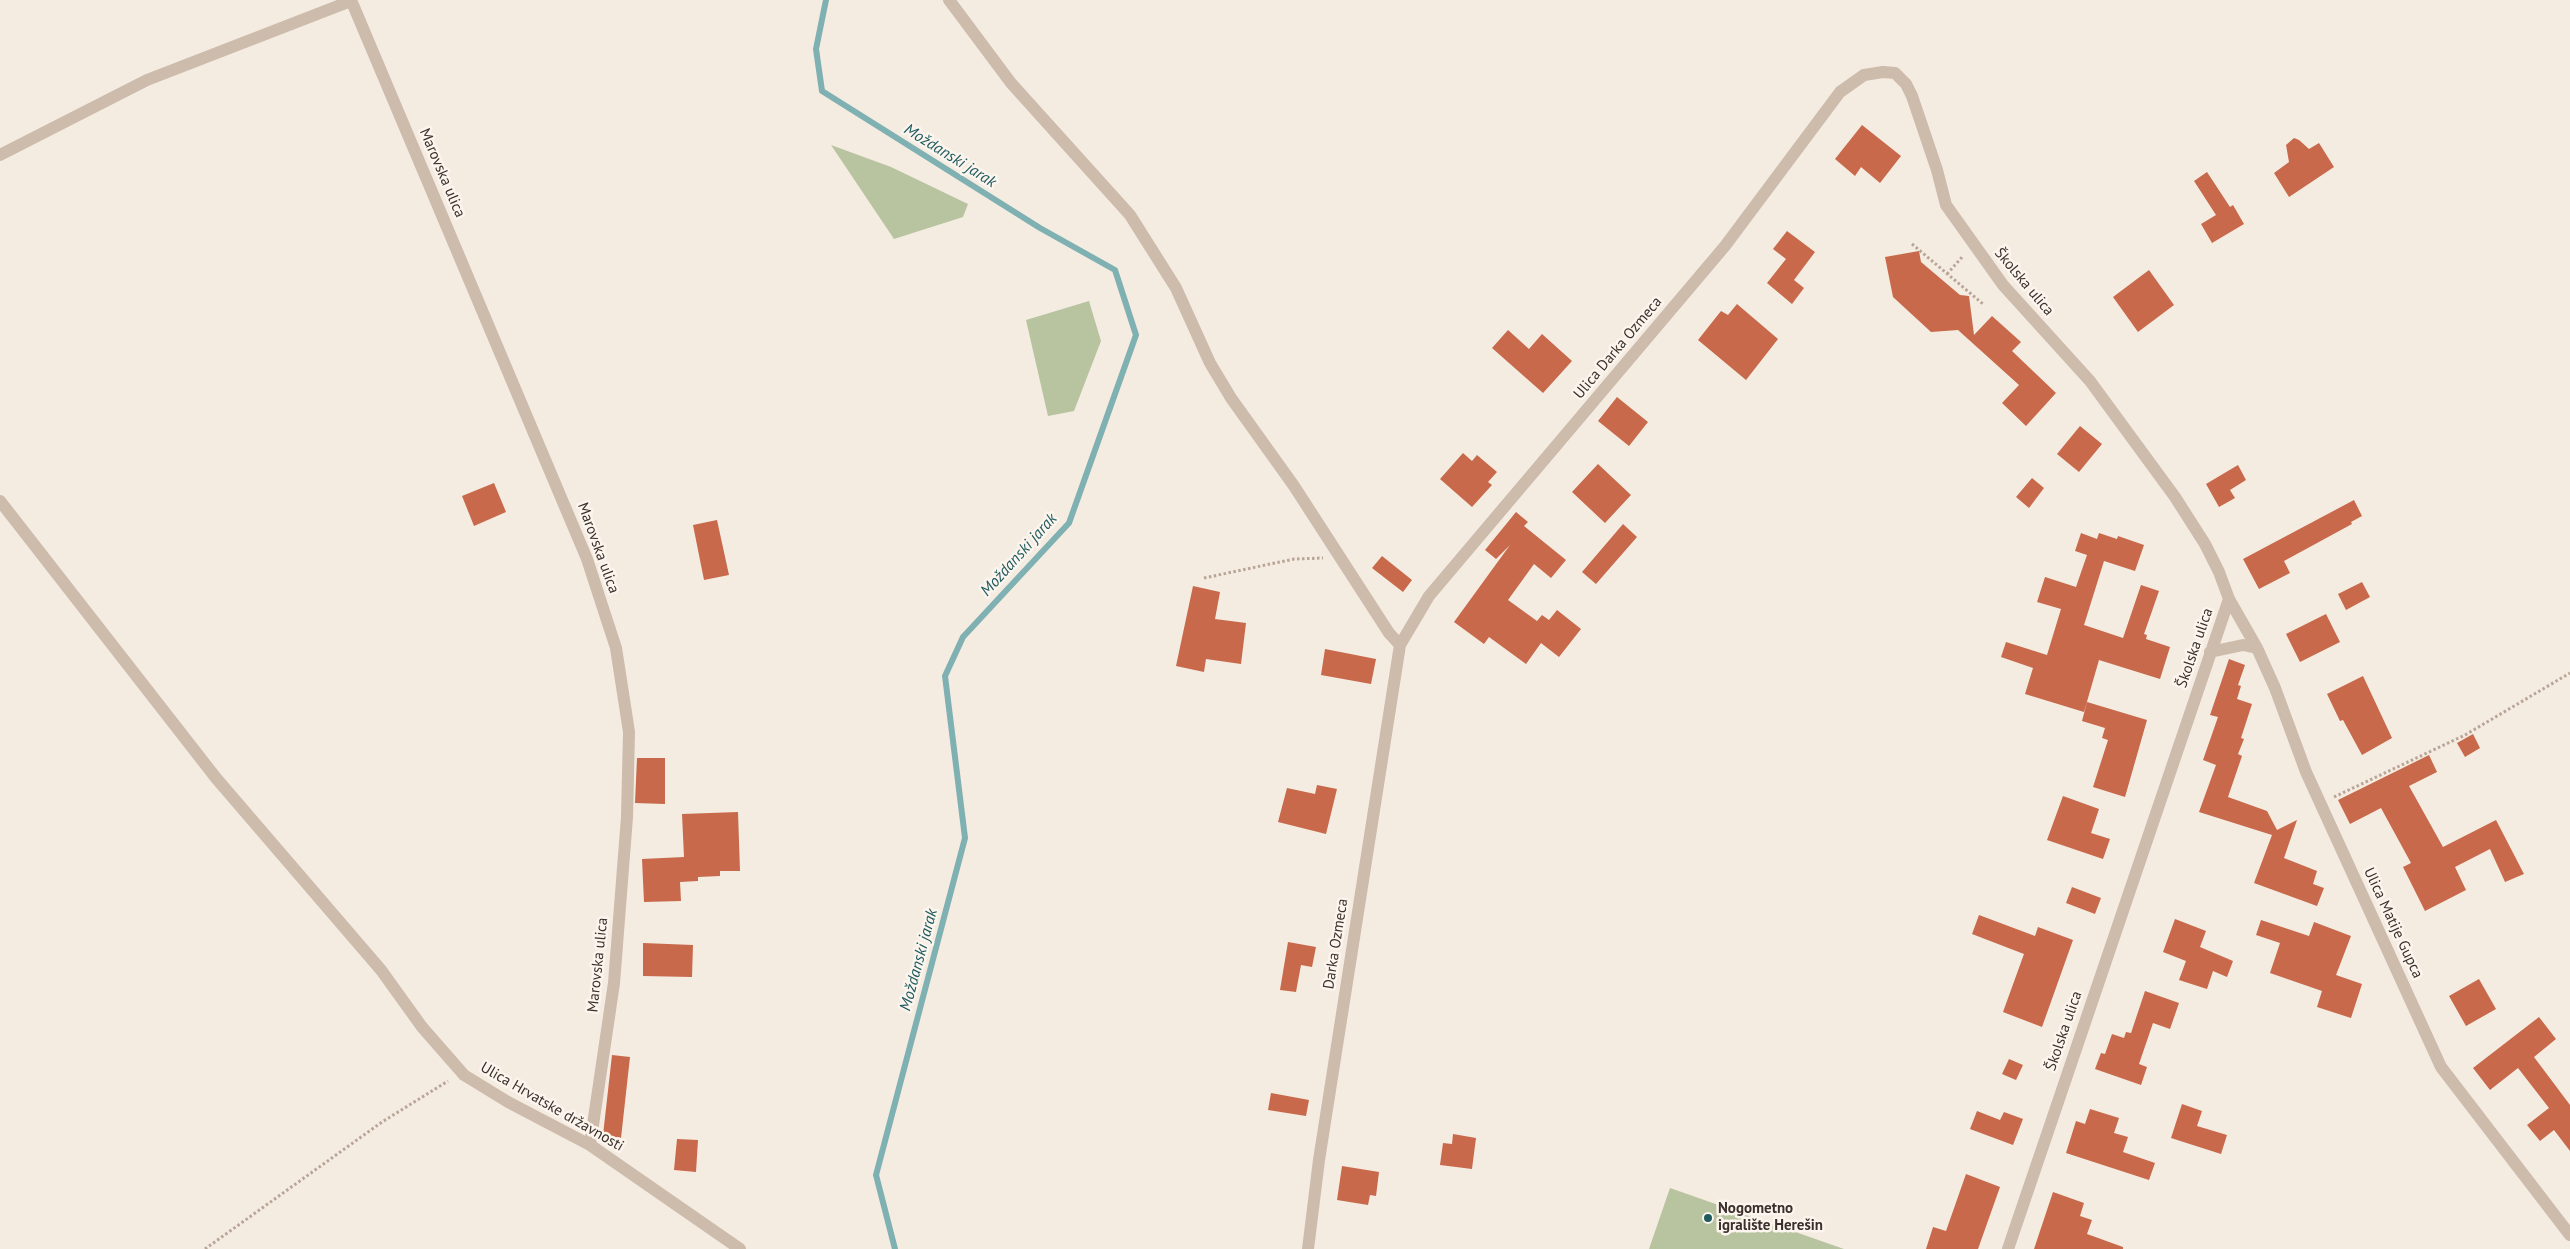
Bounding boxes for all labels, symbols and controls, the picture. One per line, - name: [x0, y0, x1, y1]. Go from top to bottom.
- water label: Moždanski jarak: [900, 120, 1000, 192]
- street label: Marovska ulica: [415, 126, 469, 220]
- street label: Školska ulica: [1990, 244, 2058, 320]
- street label: Ulica Darka Ozmeca: [1570, 293, 1666, 403]
- street label: Marovska ulica: [573, 500, 623, 596]
- water label: Moždanski jarak: [977, 510, 1061, 600]
- street label: Školska ulica: [2173, 606, 2217, 690]
- street label: Ulica Matije Gupca: [2359, 865, 2427, 981]
- street label: Darka Ozmeca: [1320, 897, 1352, 991]
- water label: Moždanski jarak: [896, 907, 942, 1013]
- street label: Marovska ulica: [584, 917, 612, 1013]
- street label: Školska ulica: [2042, 989, 2086, 1073]
- street label: Ulica Hrvatske državnosti: [477, 1059, 627, 1155]
- place label: Nogometno igralište Herešin: [1718, 1200, 1823, 1235]
- marker: Nogometno igralište Herešin: [1702, 1212, 1714, 1224]

